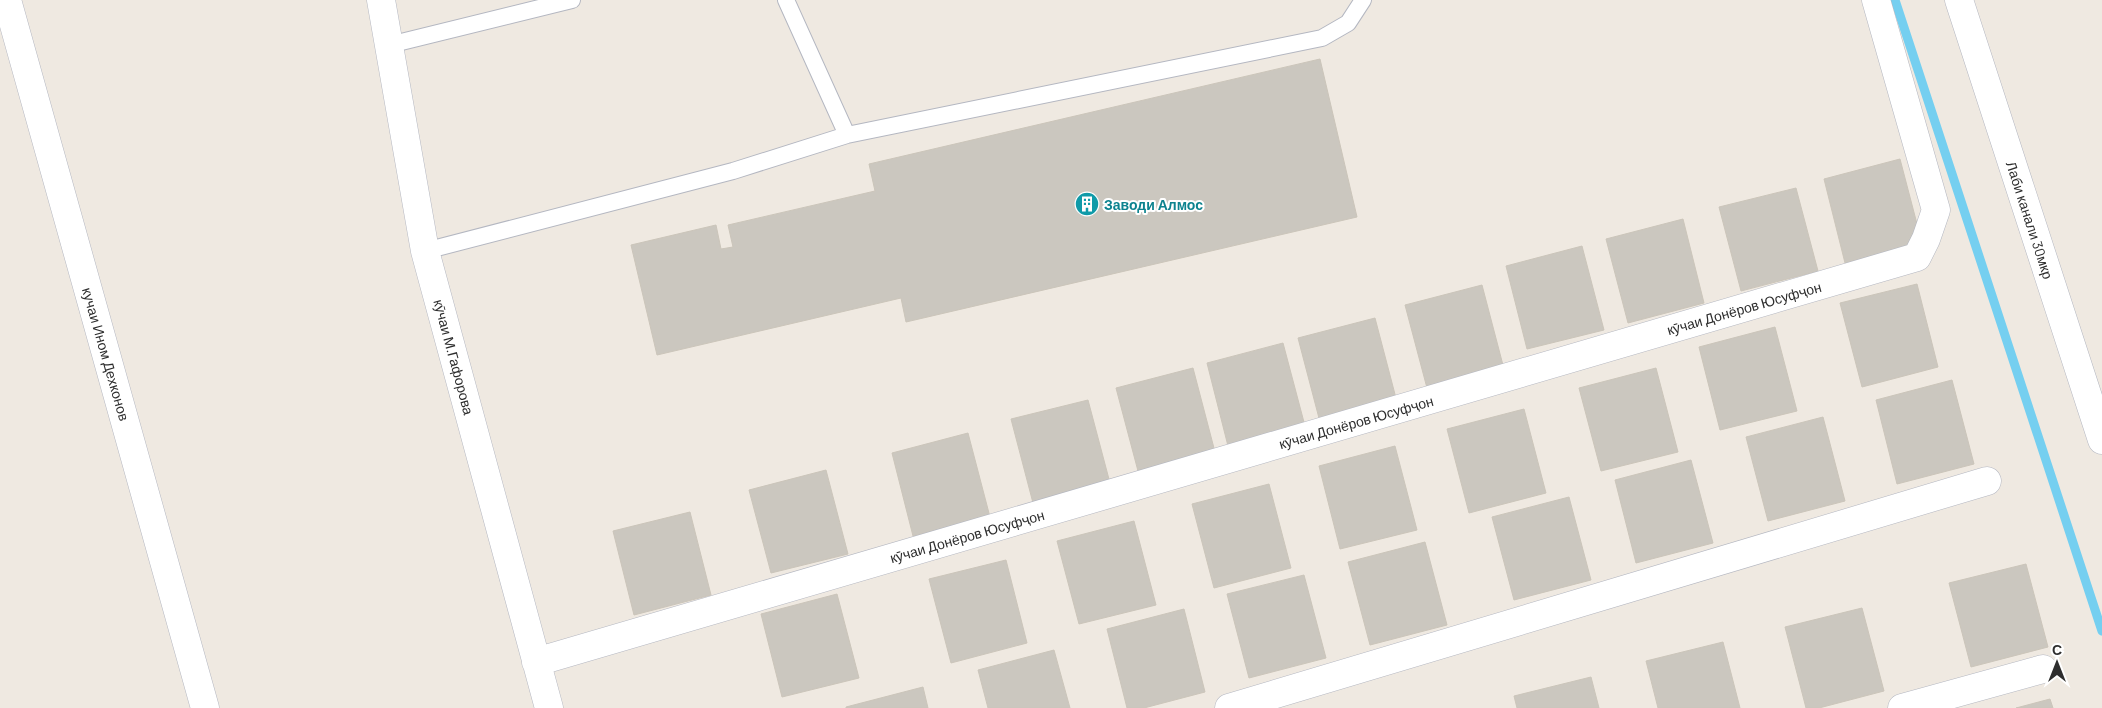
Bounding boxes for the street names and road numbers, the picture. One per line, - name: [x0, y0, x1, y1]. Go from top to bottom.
- street label: Лаби канали 30мкр: [2003, 159, 2057, 281]
- street label: кӯчаи Донёров Юсуфҷон: [1665, 278, 1823, 338]
- street label: кучаи Ином Дехконов: [79, 285, 133, 423]
- street label: кӯчаи М.Гафорова: [430, 297, 478, 417]
- street label: кӯчаи Донёров Юсуфҷон: [1277, 392, 1435, 452]
- street label: кӯчаи Донёров Юсуфҷон: [888, 506, 1046, 566]

